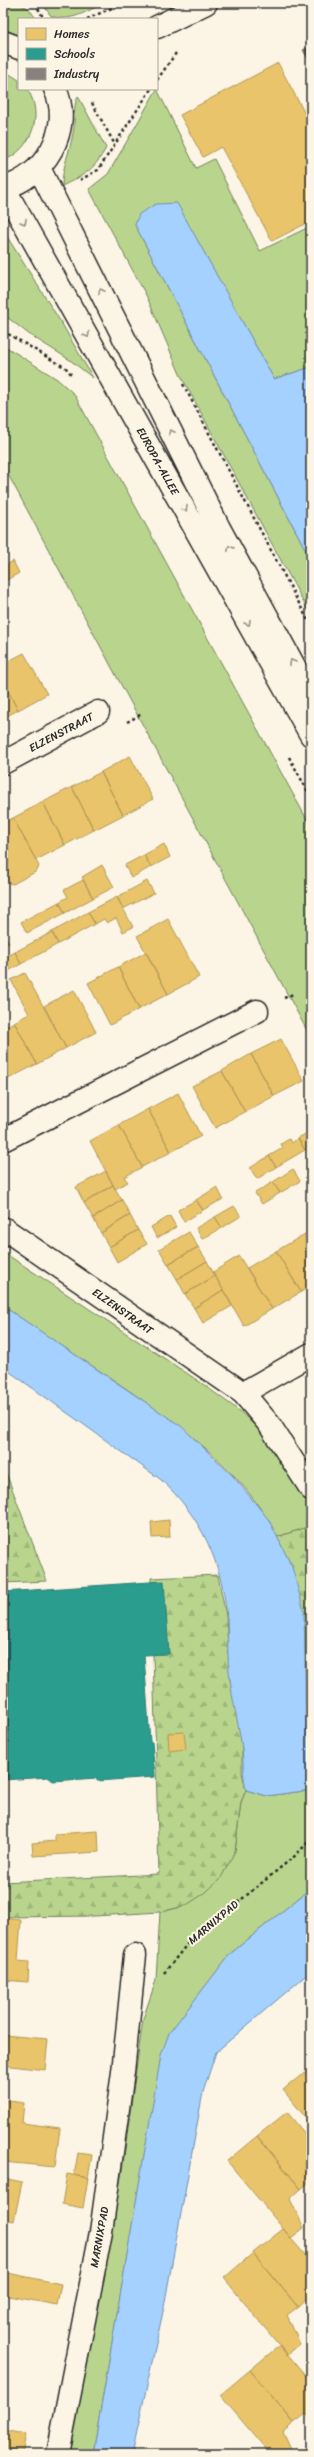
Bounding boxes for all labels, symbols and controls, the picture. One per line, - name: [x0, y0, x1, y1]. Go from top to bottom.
- legend: [18, 18, 158, 90]
- text: Homes: [54, 23, 90, 45]
- text: Schools: [54, 43, 95, 65]
- text: Industry: [53, 63, 100, 85]
- one-way arrow: [19, 218, 26, 225]
- one-way arrow: [98, 288, 105, 295]
- one-way arrow: [83, 331, 90, 338]
- street label: EUROPA-ALLEE: [131, 424, 185, 500]
- one-way arrow: [168, 429, 176, 437]
- one-way arrow: [181, 505, 188, 512]
- one-way arrow: [227, 545, 234, 552]
- one-way arrow: [244, 619, 251, 626]
- one-way arrow: [290, 659, 297, 666]
- street label: ELZENSTRAAT: [25, 707, 98, 758]
- street label: ELZENSTRAAT: [88, 1283, 158, 1340]
- street label: MARNIXPAD: [184, 1895, 243, 1949]
- street label: MARNIXPAD: [85, 2205, 114, 2269]

